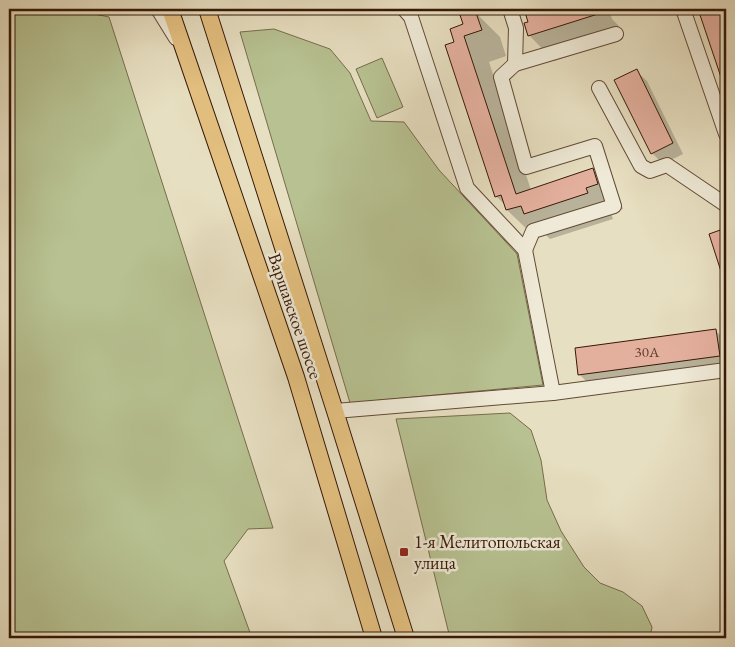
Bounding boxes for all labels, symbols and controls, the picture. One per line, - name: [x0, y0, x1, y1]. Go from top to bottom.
- street label: Варшавское шоссе: [263, 250, 328, 382]
- house number: 30А: [635, 342, 660, 361]
- place label: 1-я Мелитопольская улица: [414, 530, 561, 574]
- marker: 1-я Мелитопольская улица: [398, 546, 410, 558]

